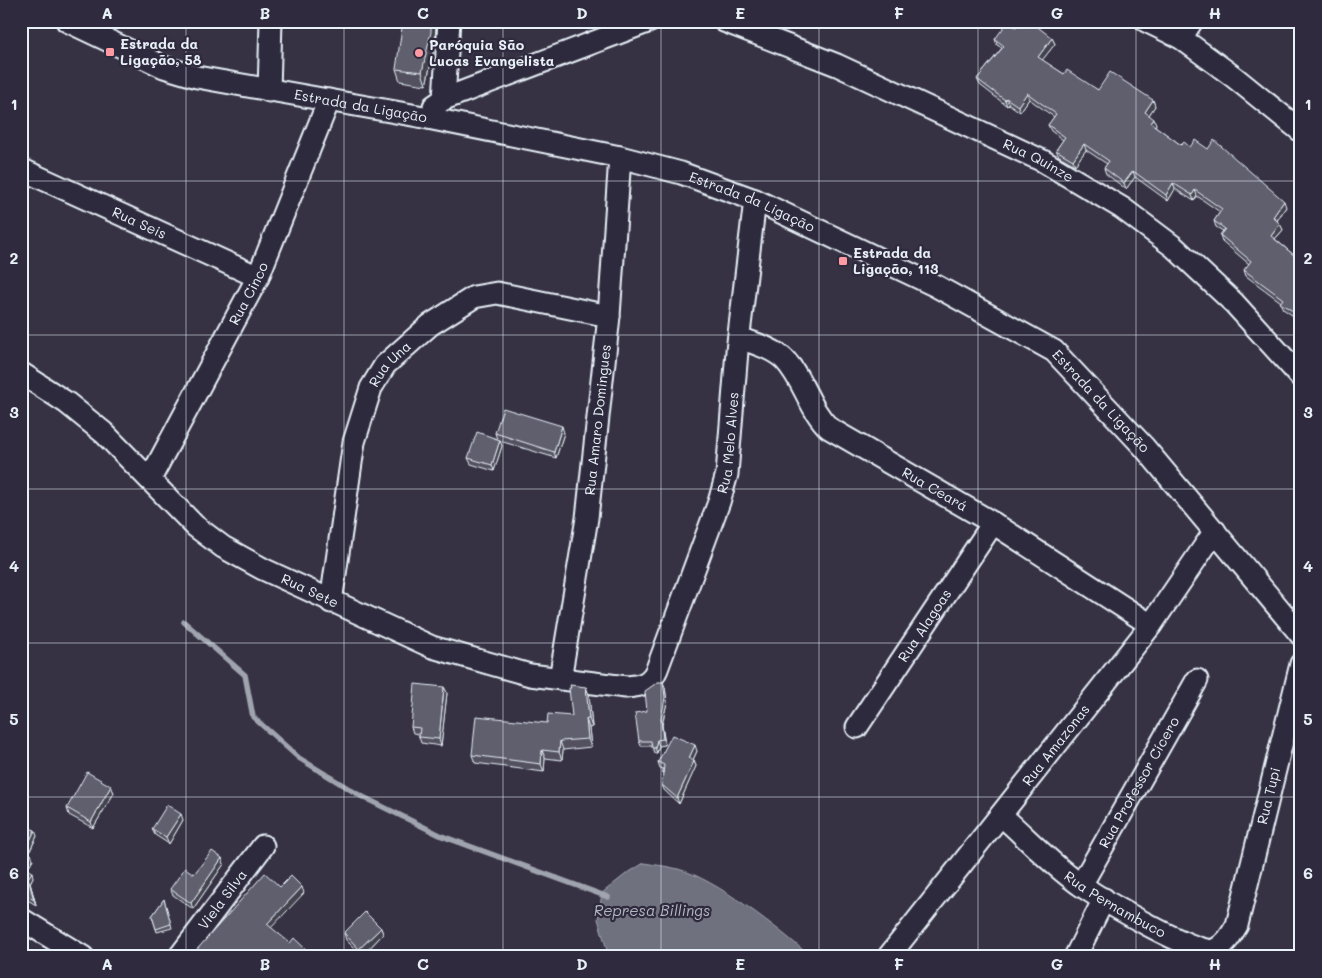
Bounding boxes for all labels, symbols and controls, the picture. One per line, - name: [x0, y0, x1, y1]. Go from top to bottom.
- text: A: [101, 2, 113, 23]
- text: B: [260, 2, 270, 23]
- text: C: [417, 2, 429, 23]
- text: D: [576, 2, 588, 23]
- text: E: [735, 2, 745, 23]
- text: F: [894, 2, 904, 23]
- text: G: [1051, 2, 1063, 23]
- text: H: [1209, 2, 1221, 23]
- place label: Estrada da Ligação, 58: [120, 34, 202, 69]
- place label: Paróquia São Lucas Evangelista: [429, 35, 555, 70]
- marker: Estrada da Ligação, 58: [104, 46, 116, 58]
- marker: Paróquia São Lucas Evangelista: [413, 47, 425, 59]
- street label: Estrada da Ligação: [293, 84, 429, 127]
- text: 1: [10, 93, 18, 114]
- text: 1: [1304, 93, 1312, 114]
- street label: Rua Quinze: [1000, 134, 1077, 186]
- street label: Estrada da Ligação: [687, 167, 818, 236]
- street label: Rua Seis: [109, 202, 170, 243]
- place label: Estrada da Ligação, 113: [853, 243, 938, 278]
- text: 2: [10, 247, 19, 268]
- text: 2: [1304, 247, 1313, 268]
- marker: Estrada da Ligação, 113: [837, 255, 849, 267]
- street label: Rua Cinco: [224, 259, 272, 328]
- street label: Rua Una: [364, 336, 415, 390]
- street label: Rua Amaro Domingues: [580, 343, 615, 496]
- street label: Estrada da Ligação: [1048, 345, 1155, 456]
- street label: Rua Melo Alves: [712, 391, 743, 496]
- text: 3: [9, 401, 19, 422]
- text: 3: [1303, 401, 1313, 422]
- street label: Rua Ceará: [899, 462, 971, 515]
- text: 4: [9, 555, 19, 576]
- text: 4: [1303, 555, 1313, 576]
- street label: Rua Sete: [278, 569, 342, 612]
- street label: Rua Alagoas: [893, 585, 955, 665]
- street label: Rua Amazonas: [1017, 700, 1094, 789]
- text: 5: [9, 708, 19, 729]
- text: 5: [1303, 708, 1313, 729]
- street label: Rua Professor Cícero: [1094, 713, 1183, 851]
- street label: Rua Tupi: [1252, 765, 1284, 826]
- text: 6: [9, 862, 19, 883]
- text: 6: [1303, 862, 1313, 883]
- street label: Viela Silva: [193, 865, 251, 933]
- street label: Rua Pernambuco: [1061, 866, 1169, 942]
- water label: Represa Billings: [594, 900, 710, 920]
- text: A: [101, 953, 113, 974]
- text: B: [260, 953, 270, 974]
- text: C: [417, 953, 429, 974]
- text: D: [576, 953, 588, 974]
- text: E: [735, 953, 745, 974]
- text: F: [894, 953, 904, 974]
- text: G: [1051, 953, 1063, 974]
- text: H: [1209, 953, 1221, 974]

